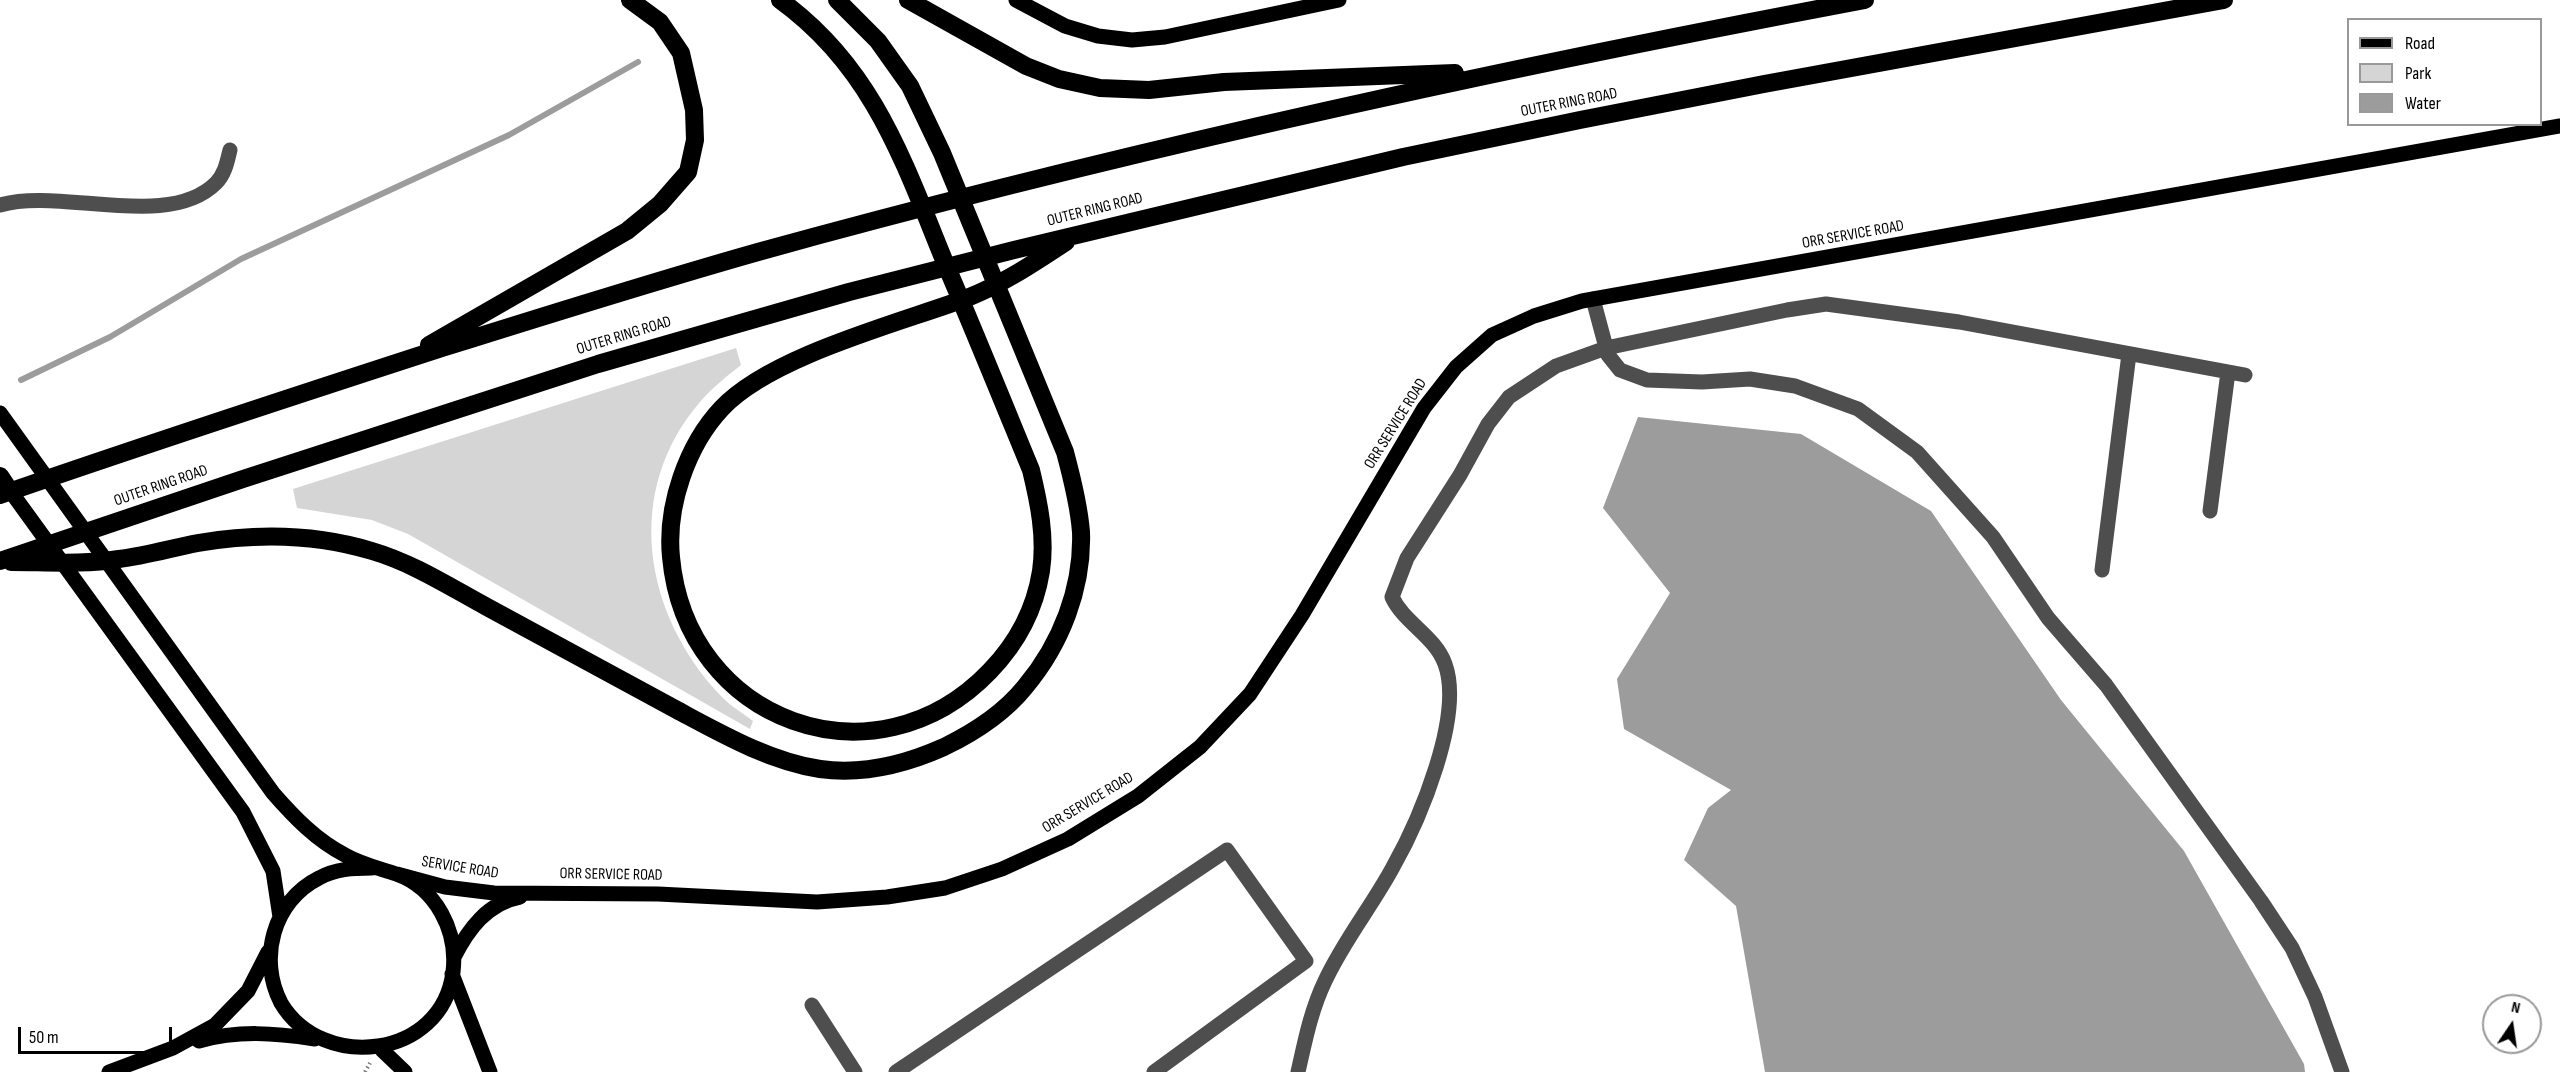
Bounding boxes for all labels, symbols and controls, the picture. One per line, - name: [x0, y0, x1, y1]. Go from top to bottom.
- legend: [2347, 18, 2542, 126]
- text: Road: [2405, 33, 2435, 54]
- text: Park: [2405, 63, 2431, 84]
- street label: OUTER RING ROAD: [1519, 84, 1619, 122]
- text: Water: [2405, 93, 2441, 114]
- street label: OUTER RING ROAD: [1045, 189, 1145, 231]
- street label: ORR SERVICE ROAD: [1801, 217, 1905, 253]
- street label: OUTER RING ROAD: [574, 312, 674, 360]
- street label: ORR SERVICE ROAD: [1361, 375, 1431, 473]
- street label: OUTER RING ROAD: [112, 461, 210, 511]
- street label: ORR SERVICE ROAD: [1039, 768, 1137, 838]
- street label: SERVICE ROAD: [420, 852, 500, 884]
- street label: ORR SERVICE ROAD: [559, 865, 663, 885]
- north arrow: [2482, 994, 2542, 1054]
- text: N: [2509, 998, 2522, 1018]
- scale bar: [21, 1015, 176, 1053]
- text: 50 m: [29, 1027, 59, 1048]

